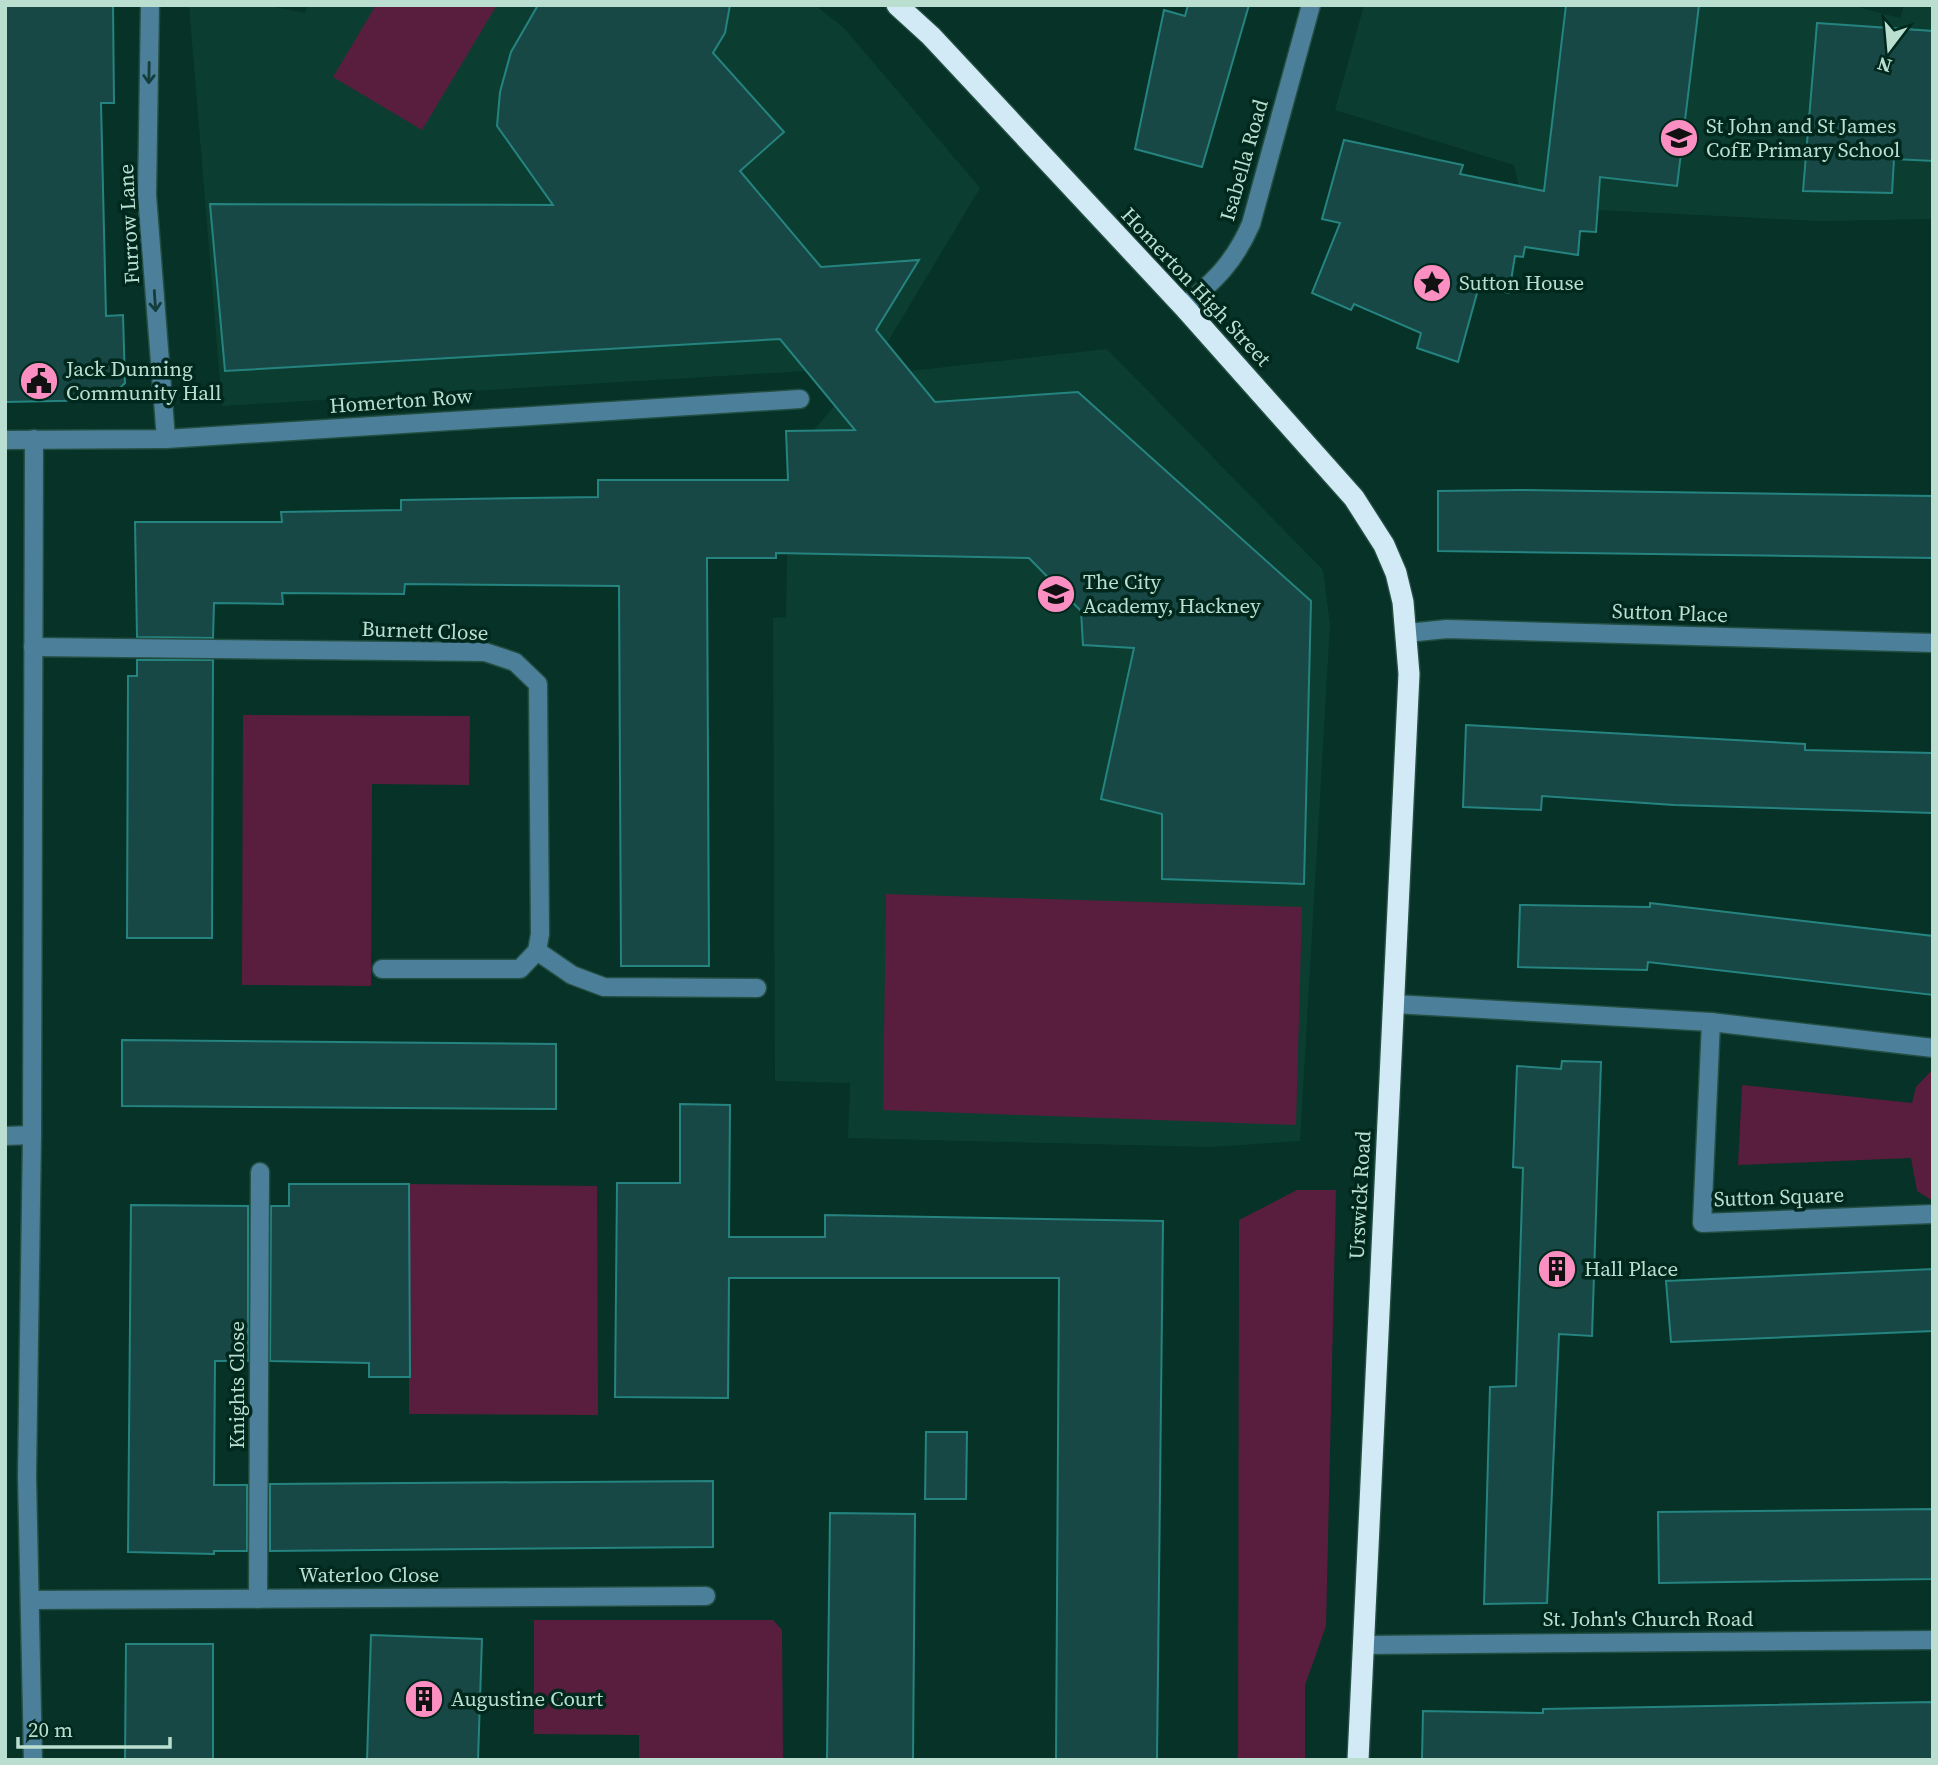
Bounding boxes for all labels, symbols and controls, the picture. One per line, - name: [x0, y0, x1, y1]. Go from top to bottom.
- north arrow: [1854, 14, 1924, 84]
- text: N: [1874, 51, 1895, 80]
- one-way arrow: [142, 62, 156, 85]
- street label: Isabella Road: [1212, 96, 1275, 224]
- place label: St John and St James CofE Primary School: [1706, 111, 1900, 164]
- school or university icon: St John and St James CofE Primary School: [1658, 117, 1700, 159]
- street label: Furrow Lane: [111, 163, 146, 285]
- street label: Homerton High Street: [1115, 201, 1278, 373]
- place icon: Sutton House: [1411, 262, 1453, 304]
- place label: Sutton House: [1459, 268, 1584, 297]
- one-way arrow: [149, 289, 162, 311]
- place label: Jack Dunning Community Hall: [65, 354, 222, 407]
- public building icon: Jack Dunning Community Hall: [18, 360, 60, 402]
- street label: Homerton Row: [328, 381, 474, 420]
- place label: The City Academy, Hackney: [1083, 567, 1261, 620]
- school or university icon: The City Academy, Hackney: [1035, 573, 1077, 615]
- street label: Sutton Place: [1612, 596, 1728, 629]
- street label: Burnett Close: [361, 614, 489, 647]
- street label: Urswick Road: [1342, 1130, 1377, 1260]
- street label: Sutton Square: [1713, 1180, 1845, 1213]
- building icon: Hall Place: [1536, 1248, 1578, 1290]
- place label: Hall Place: [1584, 1254, 1678, 1283]
- street label: Knights Close: [222, 1321, 251, 1449]
- street label: Waterloo Close: [299, 1560, 439, 1589]
- street label: St. John's Church Road: [1543, 1604, 1753, 1633]
- building icon: Augustine Court: [403, 1678, 445, 1720]
- place label: Augustine Court: [451, 1684, 603, 1713]
- scale bar: [18, 1706, 170, 1750]
- text: 20 m: [28, 1715, 73, 1744]

